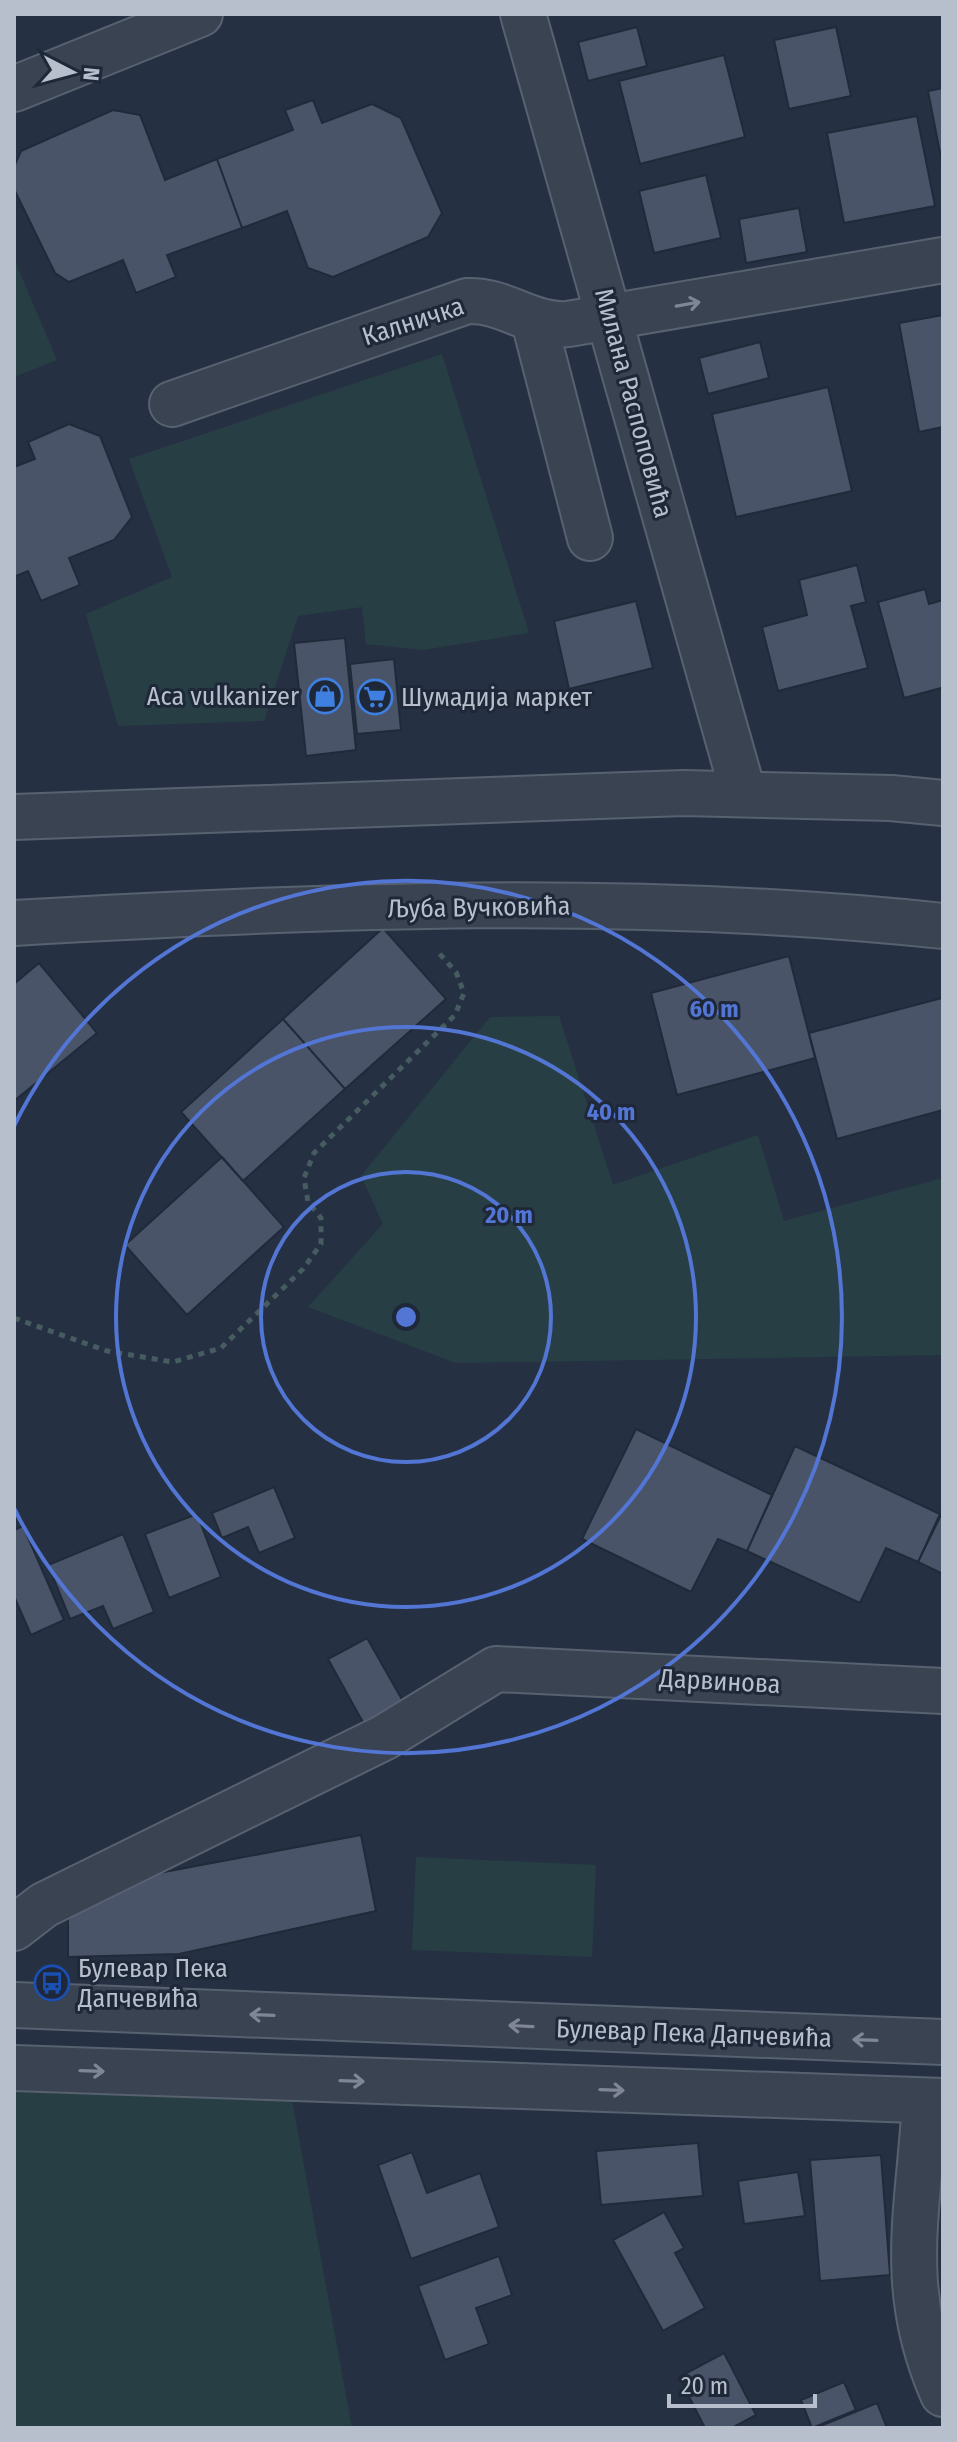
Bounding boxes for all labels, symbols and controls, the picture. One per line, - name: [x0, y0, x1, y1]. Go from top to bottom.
- north arrow: [32, 32, 112, 112]
- text: N: [77, 66, 106, 82]
- street label: Милана Распоповића: [588, 285, 679, 521]
- street label: Калничка: [358, 291, 468, 352]
- one-way arrow: [674, 295, 700, 310]
- shop icon: Aca vulkanizer: [306, 677, 344, 715]
- supermarket icon: Шумадија маркет: [356, 678, 394, 716]
- place label: Aca vulkanizer: [147, 681, 299, 712]
- place label: Шумадија маркет: [401, 682, 593, 713]
- street label: Љуба Вучковића: [387, 890, 571, 925]
- text: 60 m: [690, 995, 738, 1023]
- text: 40 m: [587, 1098, 635, 1126]
- text: 20 m: [484, 1201, 533, 1229]
- centre of rings: [392, 1303, 420, 1331]
- street label: Дарвинова: [658, 1663, 781, 1700]
- place label: Булевар Пека Дапчевића: [77, 1953, 228, 2014]
- bus stop icon: Булевар Пека Дапчевића: [33, 1964, 71, 2002]
- one-way arrow: [249, 2007, 276, 2022]
- street label: Булевар Пека Дапчевића: [556, 2013, 832, 2054]
- one-way arrow: [508, 2019, 535, 2034]
- one-way arrow: [852, 2032, 879, 2048]
- one-way arrow: [78, 2063, 105, 2078]
- one-way arrow: [338, 2073, 365, 2088]
- one-way arrow: [598, 2083, 625, 2098]
- scale bar: [669, 2358, 815, 2408]
- text: 20 m: [681, 2372, 728, 2400]

